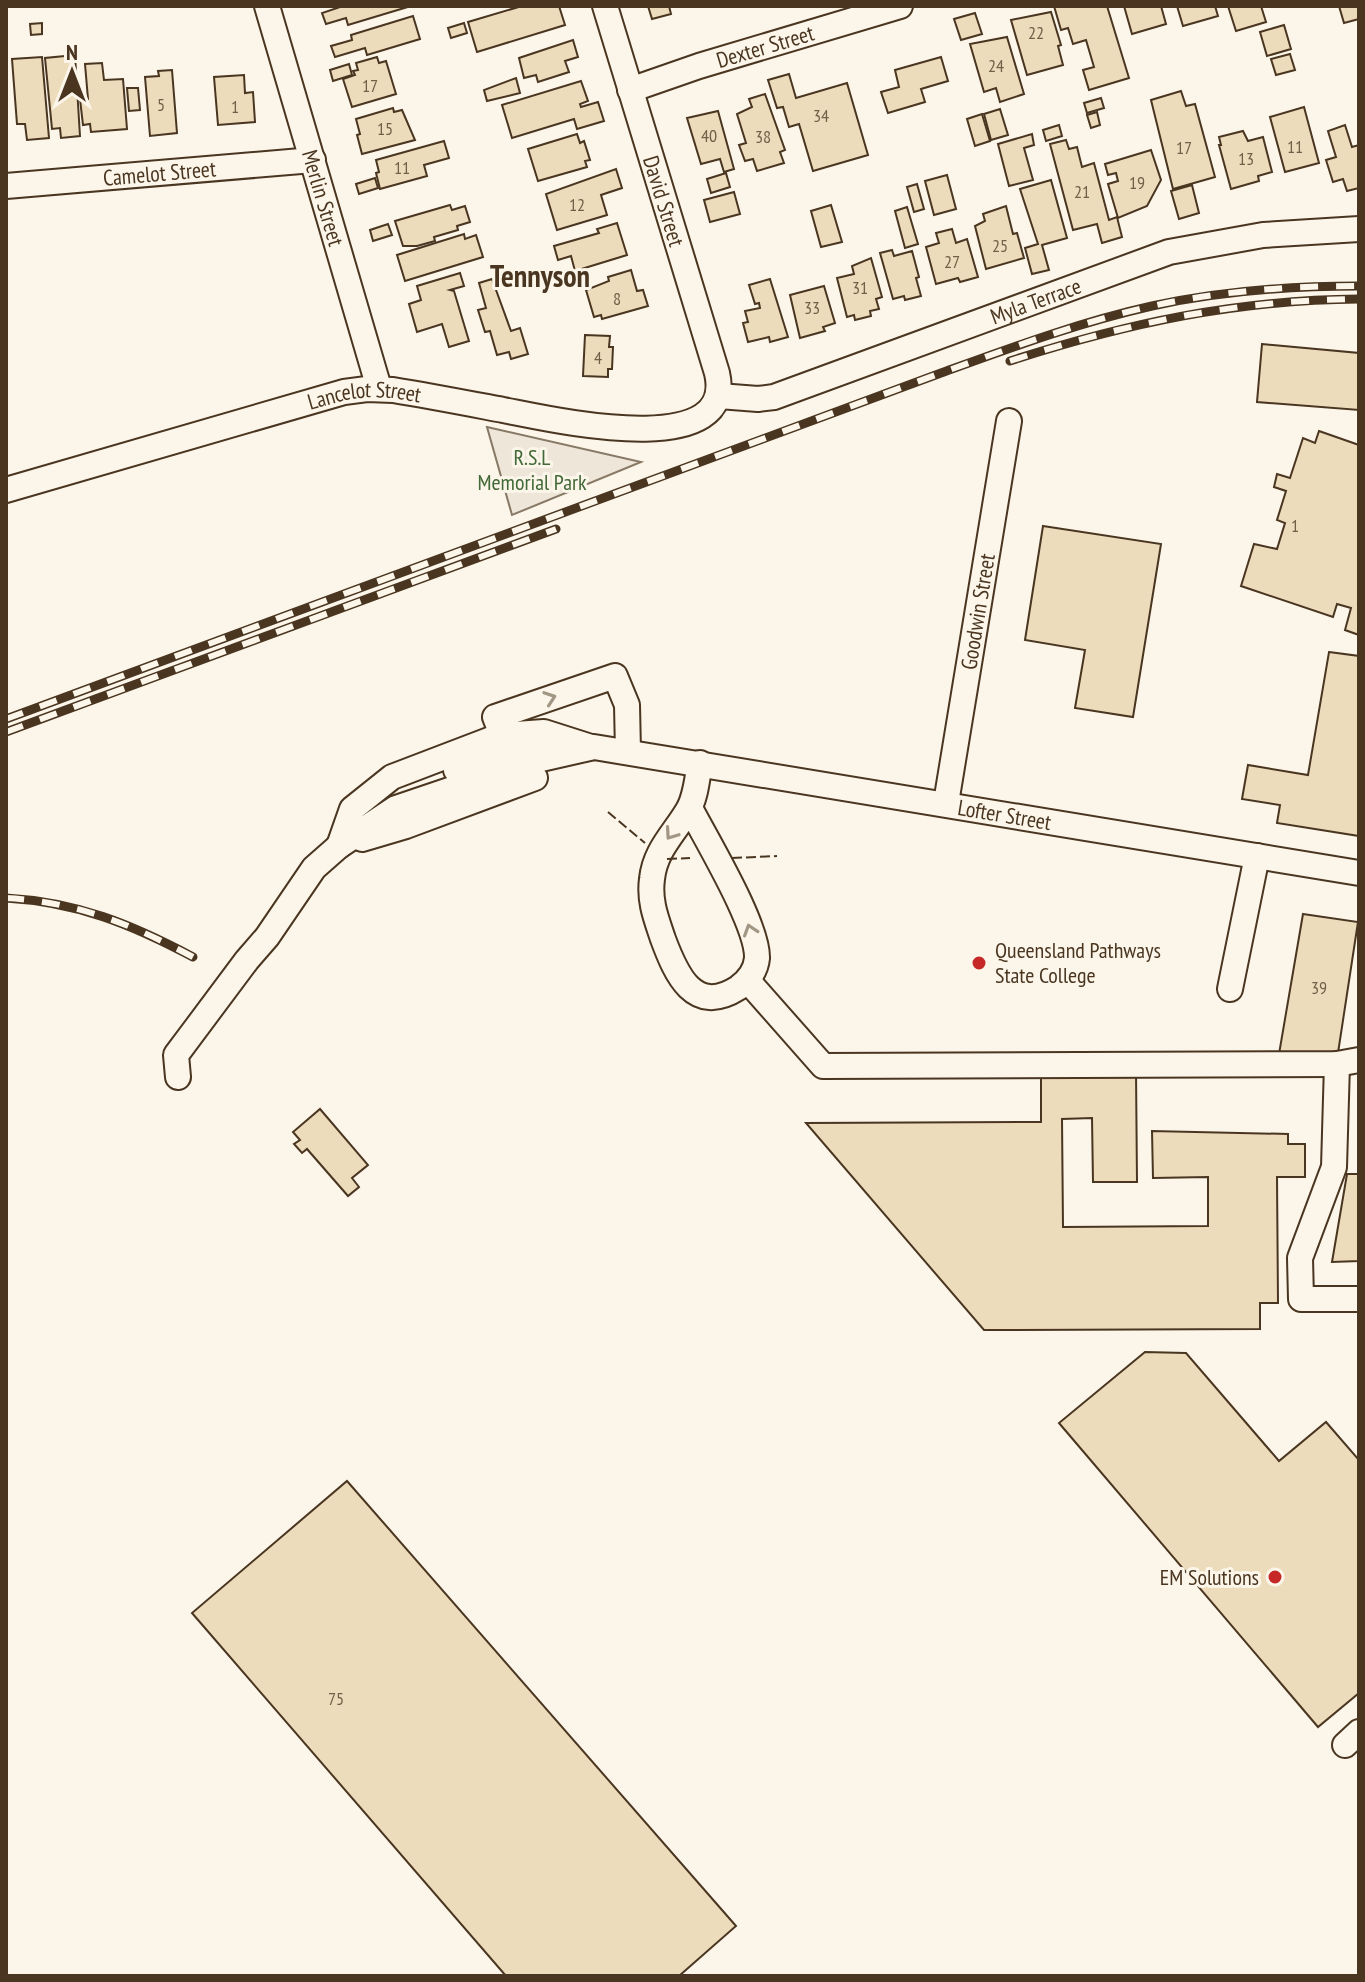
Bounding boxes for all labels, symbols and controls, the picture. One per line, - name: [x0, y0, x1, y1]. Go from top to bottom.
- street label: Dexter Street: [713, 18, 817, 74]
- house number: 22: [1028, 21, 1044, 44]
- north arrow: [32, 32, 112, 112]
- text: N: [66, 38, 78, 66]
- house number: 24: [988, 54, 1004, 77]
- house number: 17: [362, 74, 378, 97]
- house number: 5: [157, 93, 165, 116]
- house number: 1: [231, 95, 239, 118]
- house number: 34: [813, 104, 829, 127]
- house number: 15: [377, 117, 393, 140]
- house number: 40: [701, 124, 717, 147]
- house number: 38: [755, 125, 771, 148]
- house number: 11: [1287, 135, 1303, 158]
- house number: 17: [1176, 136, 1192, 159]
- street label: Merlin Street: [296, 146, 351, 249]
- house number: 13: [1238, 147, 1254, 170]
- street label: David Street: [637, 152, 691, 250]
- street label: Camelot Street: [102, 154, 217, 192]
- house number: 11: [394, 156, 410, 179]
- house number: 19: [1129, 171, 1145, 194]
- house number: 21: [1074, 180, 1090, 203]
- house number: 12: [569, 193, 585, 216]
- house number: 25: [992, 234, 1008, 257]
- house number: 27: [944, 250, 960, 273]
- district label: Tennyson: [490, 256, 590, 295]
- street label: Myla Terrace: [987, 272, 1085, 330]
- house number: 31: [852, 276, 868, 299]
- house number: 8: [613, 287, 621, 310]
- house number: 33: [804, 296, 820, 319]
- house number: 4: [594, 346, 602, 369]
- street label: Lancelot Street: [304, 375, 423, 416]
- park label: R.S.L Memorial Park: [477, 443, 587, 496]
- house number: 1: [1291, 514, 1299, 537]
- street label: Goodwin Street: [954, 552, 1001, 672]
- one-way arrow: [542, 691, 556, 707]
- street label: Lofter Street: [956, 793, 1053, 836]
- one-way arrow: [666, 825, 681, 839]
- one-way arrow: [743, 924, 759, 938]
- place label: Queensland Pathways State College: [995, 936, 1161, 989]
- marker: Queensland Pathways State College: [970, 954, 988, 972]
- house number: 39: [1311, 976, 1327, 999]
- place label: EM Solutions: [1160, 1563, 1259, 1591]
- marker: EM Solutions: [1266, 1568, 1284, 1586]
- house number: 75: [328, 1687, 344, 1710]

